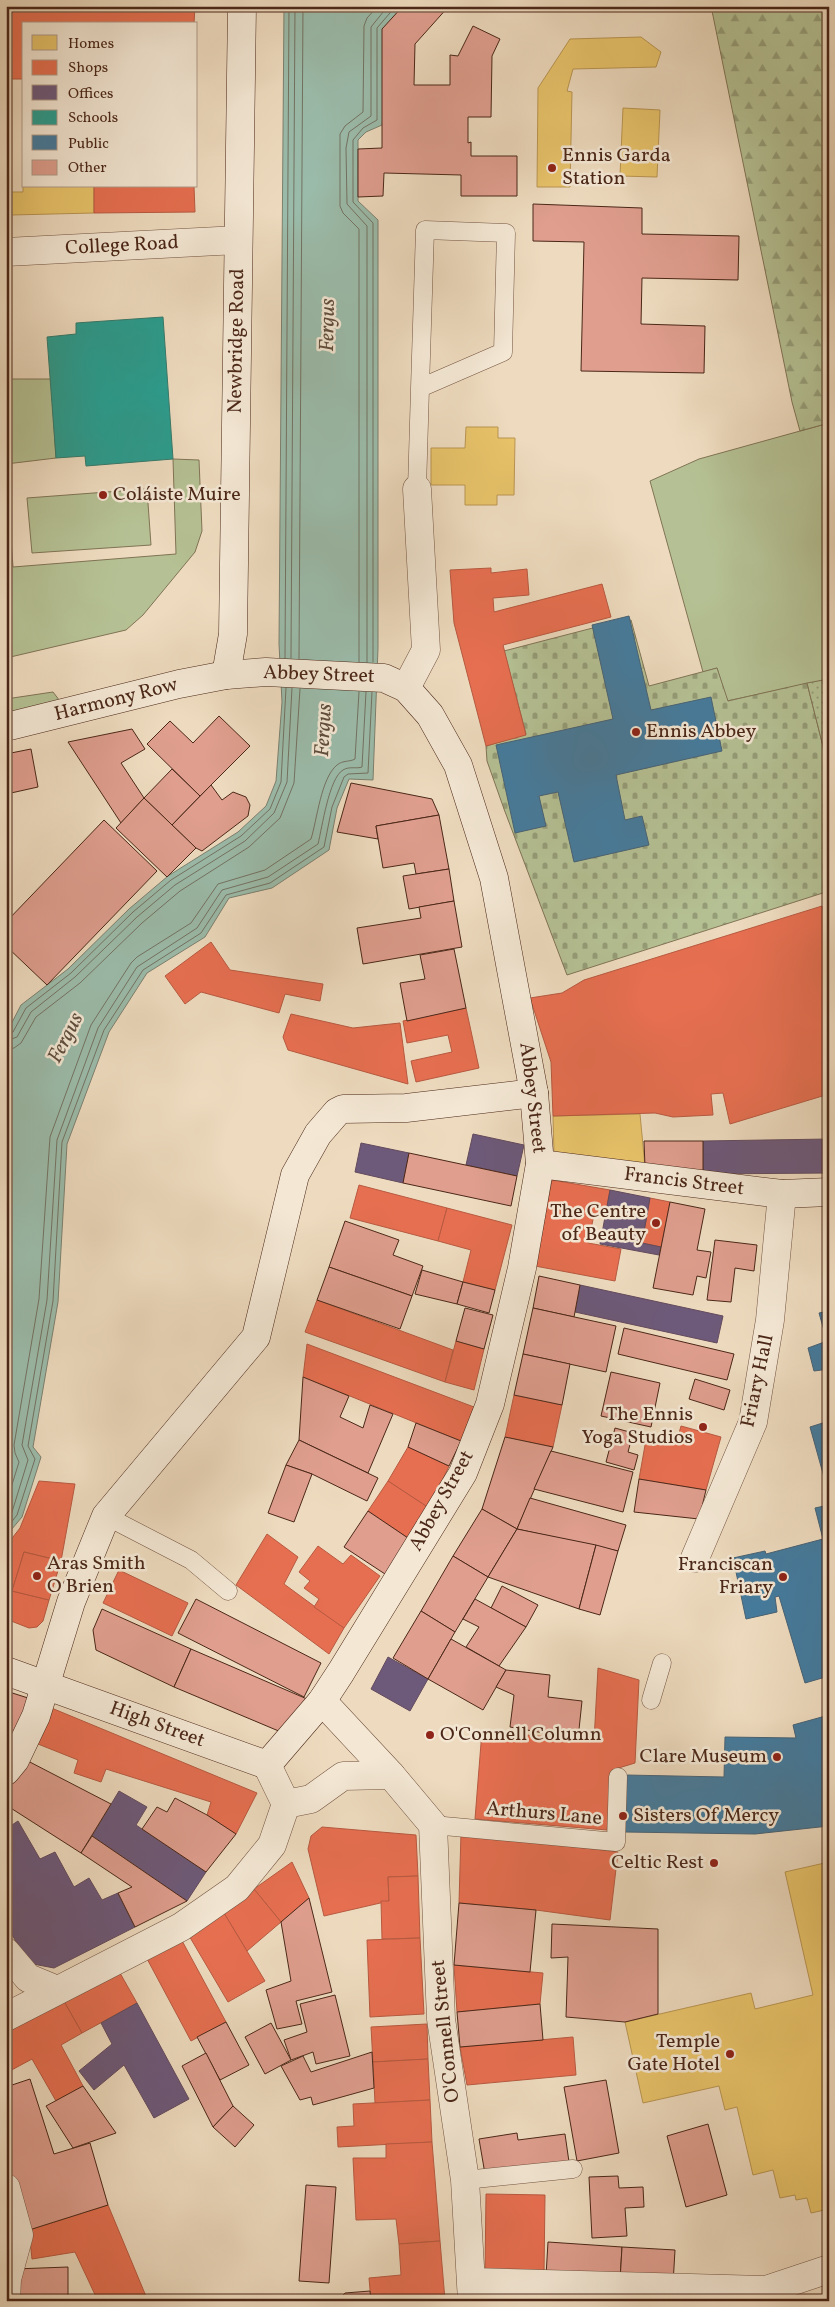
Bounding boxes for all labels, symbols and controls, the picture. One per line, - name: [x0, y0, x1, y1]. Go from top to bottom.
- legend: [22, 22, 198, 188]
- text: Homes: [68, 34, 114, 55]
- text: Shops: [68, 58, 108, 79]
- text: Offices: [68, 84, 113, 105]
- text: Schools: [68, 108, 118, 129]
- text: Public: [68, 134, 109, 155]
- place label: Ennis Garda Station: [562, 142, 671, 193]
- text: Other: [68, 158, 107, 179]
- marker: Ennis Garda Station: [546, 162, 558, 174]
- street label: College Road: [64, 229, 180, 263]
- street label: Newbridge Road: [222, 268, 252, 414]
- water label: Fergus: [313, 298, 343, 352]
- place label: Coláiste Muire: [113, 481, 241, 509]
- marker: Coláiste Muire: [97, 489, 109, 501]
- street label: Abbey Street: [263, 659, 375, 691]
- street label: Harmony Row: [51, 671, 181, 729]
- water label: Fergus: [308, 702, 340, 757]
- place label: Ennis Abbey: [646, 718, 757, 746]
- marker: Ennis Abbey: [630, 726, 642, 738]
- water label: Fergus: [41, 1007, 91, 1068]
- street label: Abbey Street: [511, 1041, 553, 1155]
- street label: Francis Street: [622, 1161, 746, 1203]
- place label: The Centre of Beauty: [550, 1198, 646, 1249]
- marker: The Centre of Beauty: [650, 1217, 662, 1229]
- street label: Friary Hall: [734, 1332, 782, 1430]
- place label: The Ennis Yoga Studios: [582, 1401, 693, 1452]
- marker: The Ennis Yoga Studios: [697, 1421, 709, 1433]
- street label: Abbey Street: [403, 1445, 481, 1557]
- place label: Aras Smith O Brien: [47, 1550, 146, 1601]
- place label: Franciscan Friary: [678, 1551, 773, 1602]
- marker: Aras Smith O Brien: [31, 1570, 43, 1582]
- marker: Franciscan Friary: [777, 1571, 789, 1583]
- street label: High Street: [105, 1695, 209, 1755]
- place label: O'Connell Column: [440, 1721, 602, 1749]
- marker: O'Connell Column: [424, 1729, 436, 1741]
- place label: Clare Museum: [640, 1743, 767, 1771]
- marker: Clare Museum: [771, 1751, 783, 1763]
- street label: Arthurs Lane: [485, 1795, 603, 1833]
- place label: Sisters Of Mercy: [633, 1802, 779, 1830]
- marker: Sisters Of Mercy: [617, 1810, 629, 1822]
- place label: Celtic Rest: [611, 1849, 704, 1877]
- marker: Celtic Rest: [708, 1857, 720, 1869]
- street label: O'Connell Street: [425, 1958, 467, 2104]
- place label: Temple Gate Hotel: [627, 2028, 720, 2079]
- marker: Temple Gate Hotel: [724, 2048, 736, 2060]

